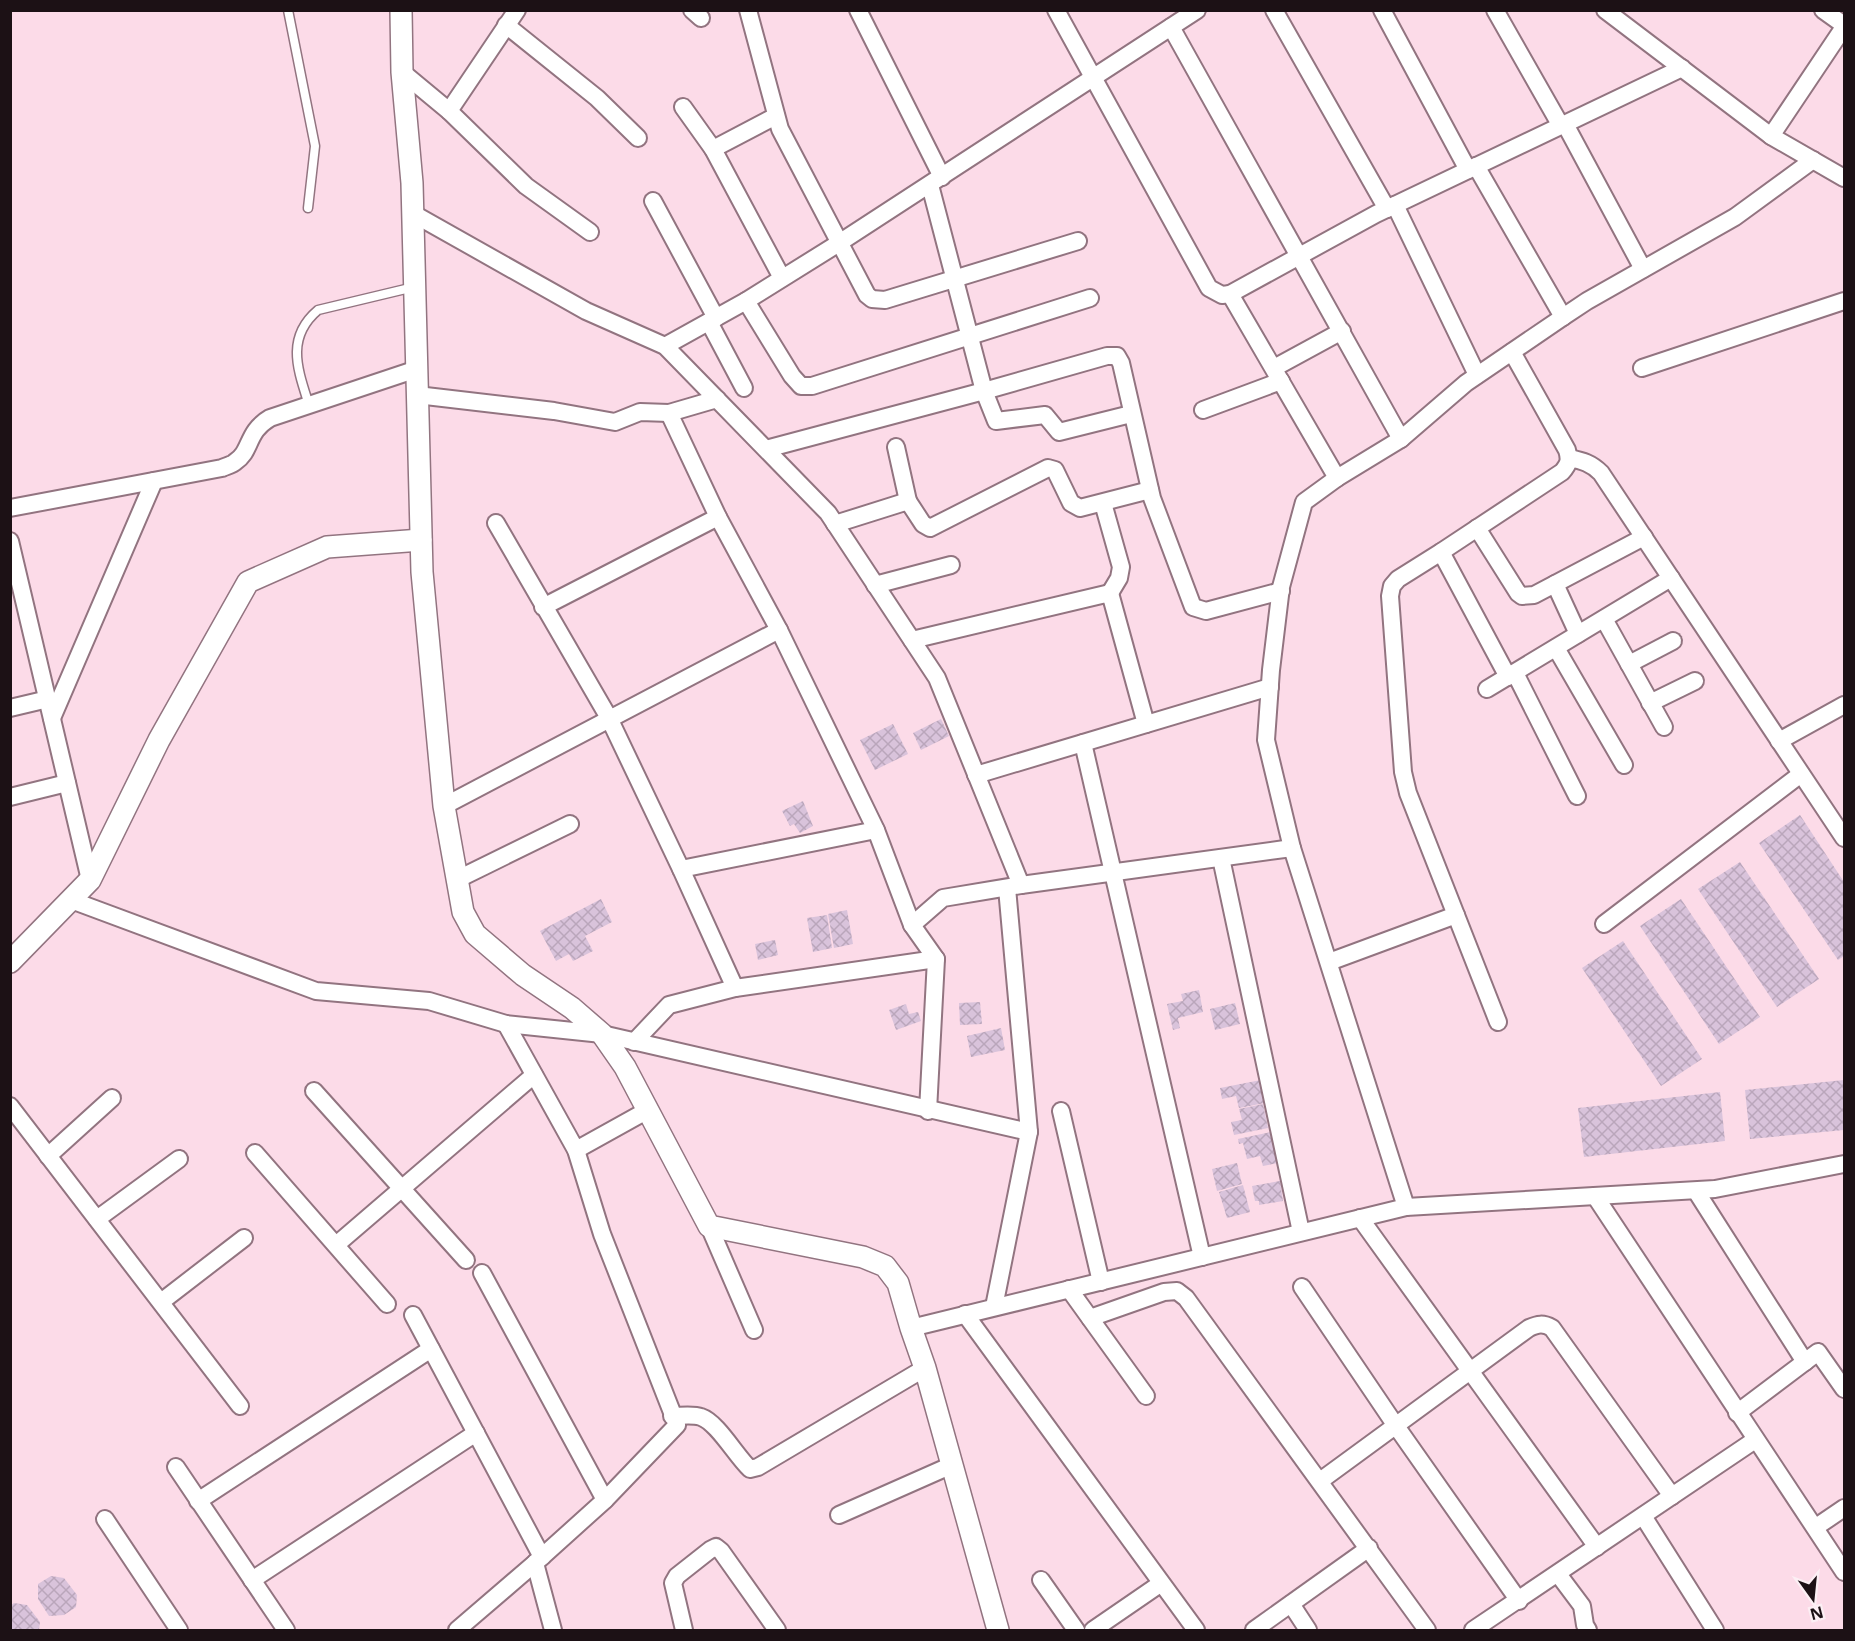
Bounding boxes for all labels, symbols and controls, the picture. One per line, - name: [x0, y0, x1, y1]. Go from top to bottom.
- north arrow: [1783, 1569, 1843, 1629]
- text: N: [1808, 1601, 1826, 1626]

